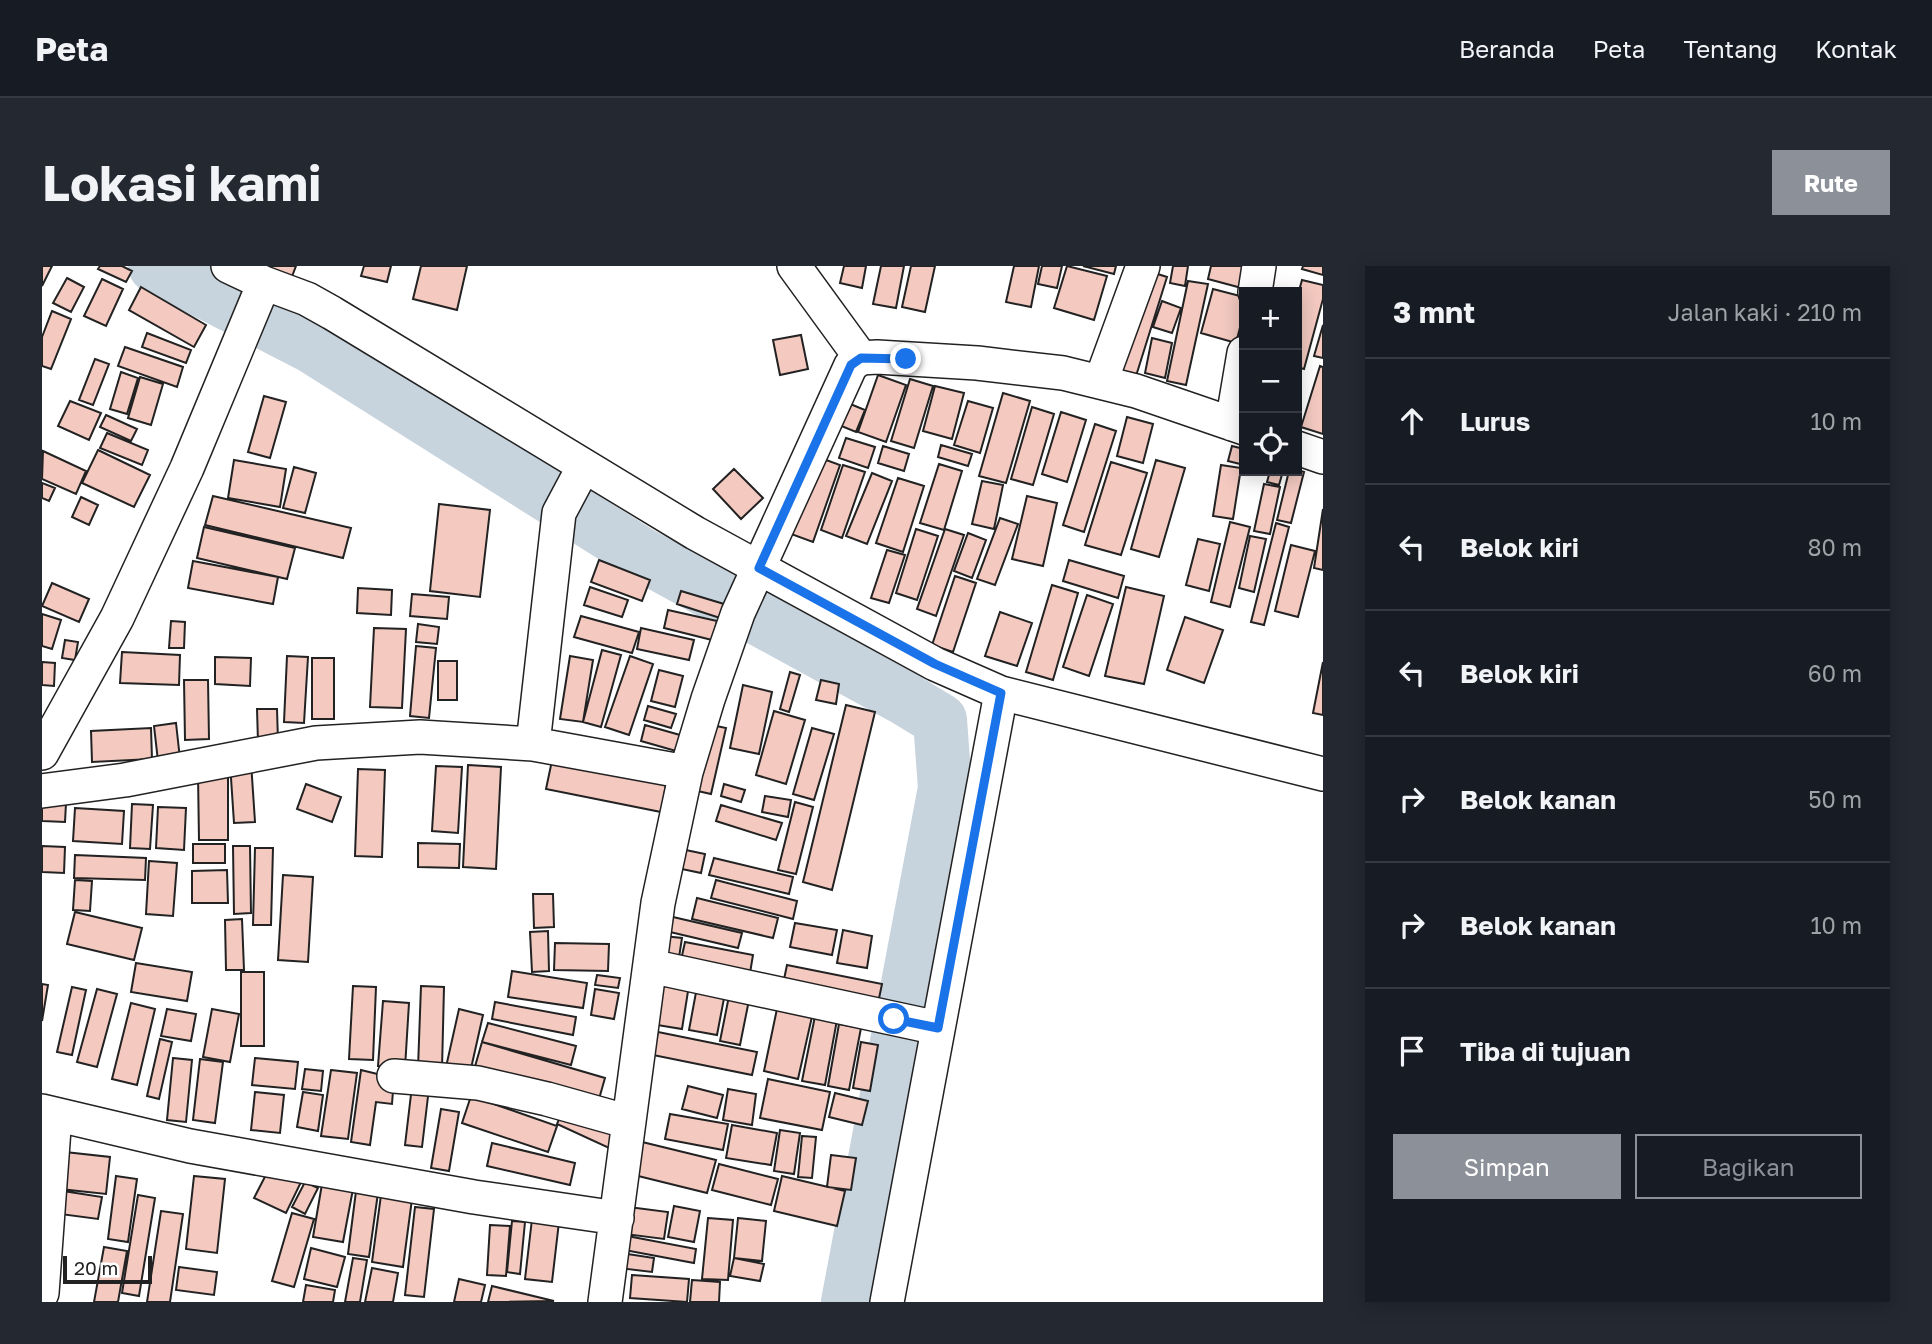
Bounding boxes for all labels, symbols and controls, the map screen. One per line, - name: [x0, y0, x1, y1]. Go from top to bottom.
- text: Peta: [35, 29, 108, 68]
- text: Beranda: [1459, 34, 1555, 63]
- text: Peta: [1593, 34, 1645, 63]
- text: Tentang: [1683, 34, 1777, 63]
- text: Kontak: [1815, 34, 1897, 63]
- button: Rute: [1772, 150, 1890, 215]
- text: Lokasi kami: [42, 153, 321, 212]
- map controls: [1239, 287, 1302, 476]
- button: +: [1239, 287, 1302, 350]
- text: 3 mnt: [1393, 294, 1475, 330]
- text: Jalan kaki · 210 m: [1668, 298, 1862, 326]
- route end: [890, 343, 921, 374]
- button: −: [1239, 350, 1302, 413]
- icon: ahead: [1393, 402, 1431, 440]
- text: Lurus: [1460, 406, 1530, 437]
- text: 10 m: [1810, 407, 1862, 435]
- button: locate: [1239, 413, 1302, 476]
- icon: left: [1393, 528, 1431, 566]
- text: Belok kiri: [1460, 532, 1579, 563]
- text: 80 m: [1808, 533, 1862, 561]
- icon: left: [1393, 654, 1431, 692]
- text: Belok kiri: [1460, 658, 1579, 689]
- text: 60 m: [1808, 659, 1862, 687]
- icon: right: [1393, 780, 1431, 818]
- text: Belok kanan: [1460, 784, 1616, 815]
- text: 50 m: [1808, 785, 1862, 813]
- icon: right: [1393, 906, 1431, 944]
- text: Belok kanan: [1460, 910, 1616, 941]
- text: 10 m: [1810, 911, 1862, 939]
- route start: [878, 1003, 909, 1034]
- icon: arrive: [1393, 1032, 1431, 1070]
- text: Tiba di tujuan: [1460, 1036, 1630, 1067]
- button: Simpan: [1393, 1134, 1621, 1199]
- button: Bagikan: [1635, 1134, 1862, 1199]
- scale bar: [63, 1253, 152, 1285]
- text: 20 m: [74, 1256, 118, 1279]

